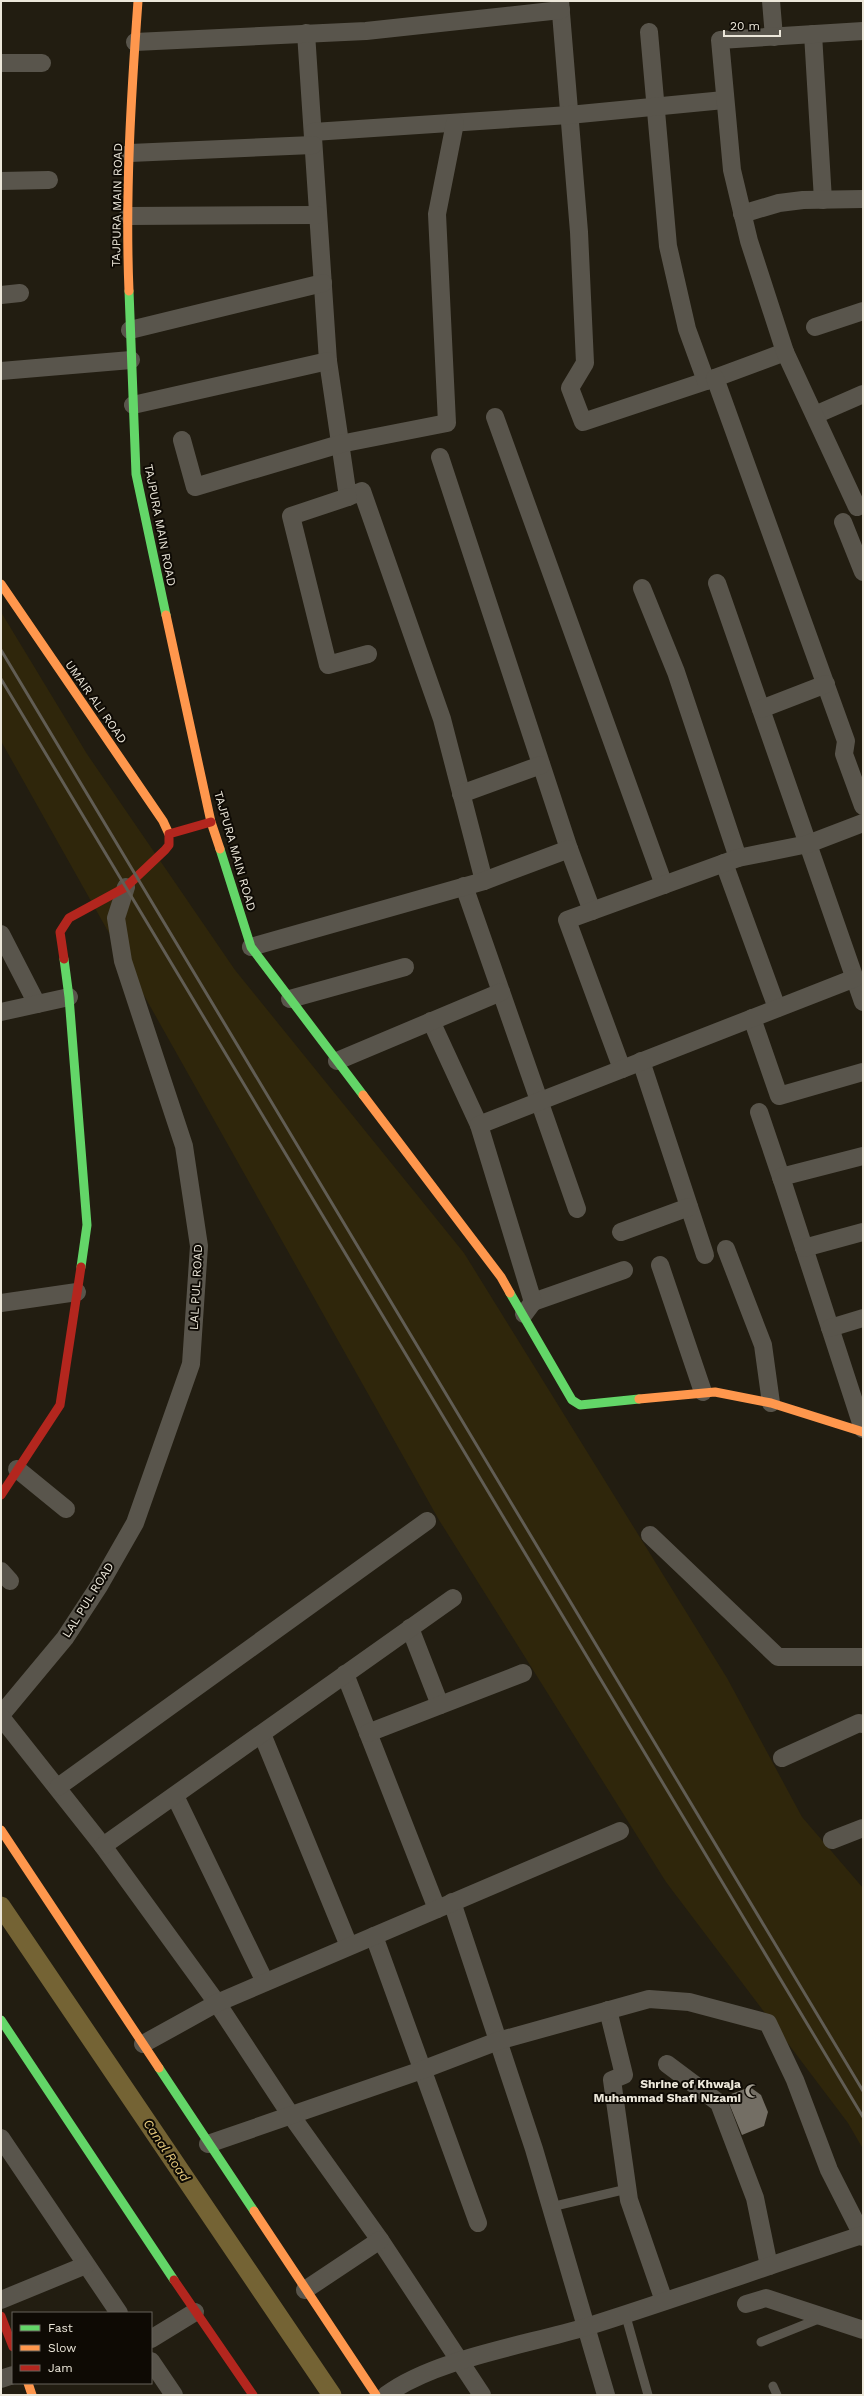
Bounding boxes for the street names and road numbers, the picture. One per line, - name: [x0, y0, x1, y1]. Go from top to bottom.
- street label: TAJPURA MAIN ROAD: [109, 143, 125, 267]
- street label: TAJPURA MAIN ROAD: [141, 463, 179, 587]
- street label: UMAIR ALI ROAD: [62, 658, 130, 746]
- street label: TAJPURA MAIN ROAD: [211, 789, 259, 913]
- street label: LAL PUL ROAD: [187, 1244, 205, 1330]
- street label: LAL PUL ROAD: [59, 1560, 117, 1640]

